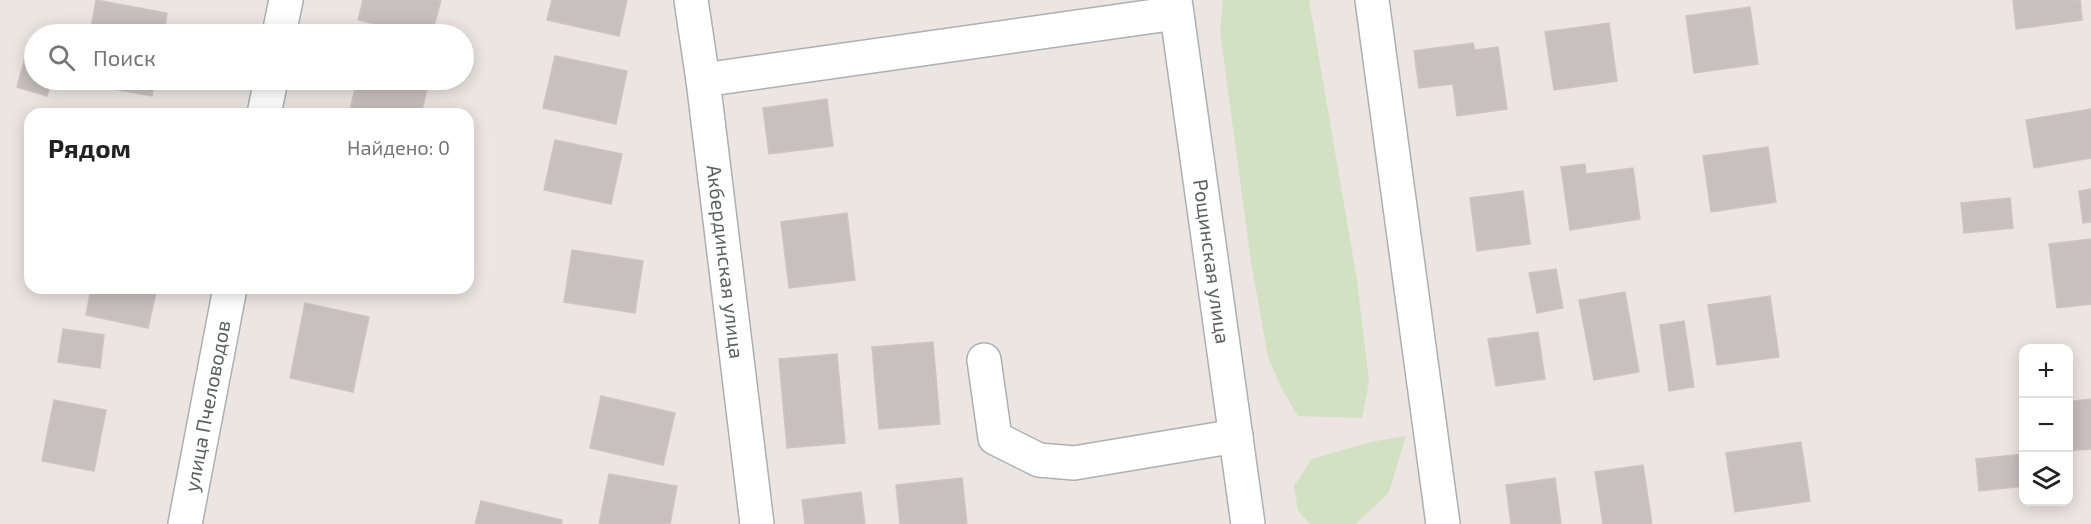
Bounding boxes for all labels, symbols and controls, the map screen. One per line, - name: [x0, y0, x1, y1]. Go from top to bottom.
- search box: [24, 24, 474, 90]
- icon: search: [45, 41, 78, 74]
- text: Поиск: [93, 44, 156, 70]
- text: Рядом: [48, 132, 131, 163]
- text: Найдено: 0: [347, 135, 450, 159]
- street label: Акбердинская улица: [702, 163, 750, 360]
- street label: Рощинская улица: [1189, 177, 1236, 345]
- street label: улица Пчеловодов: [178, 318, 235, 494]
- map controls: [2019, 344, 2073, 506]
- button: +: [2019, 344, 2073, 398]
- button: −: [2019, 398, 2073, 452]
- button: layers: [2019, 452, 2073, 506]

